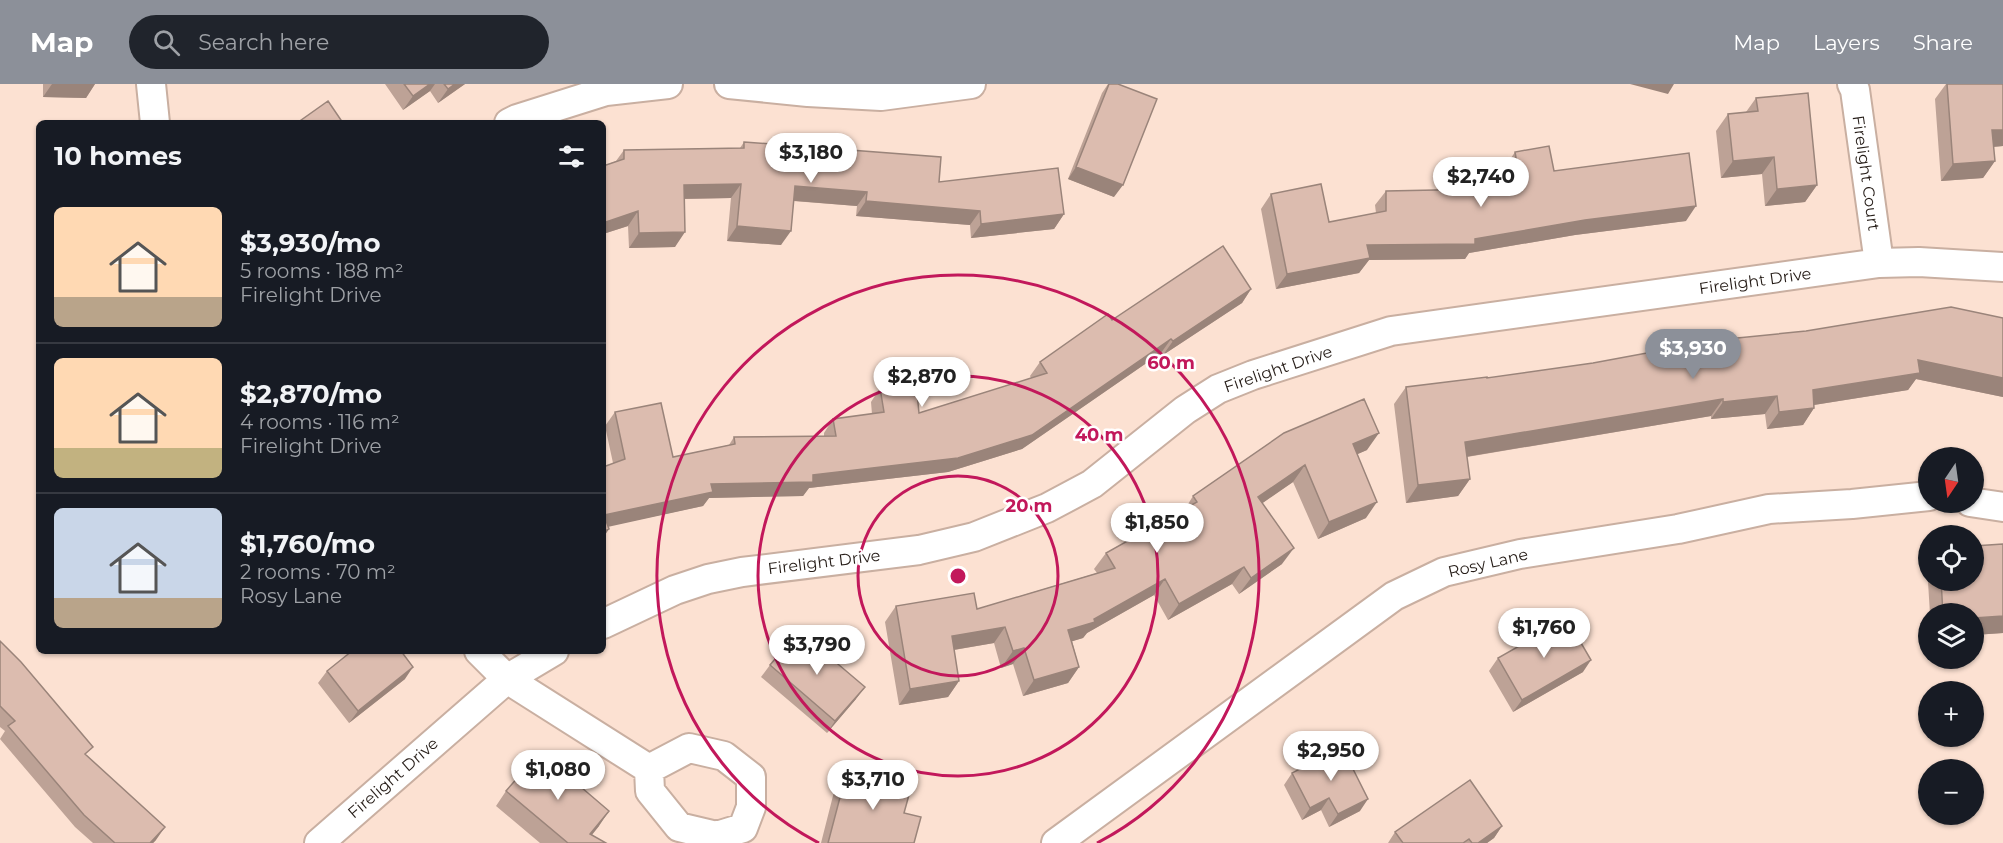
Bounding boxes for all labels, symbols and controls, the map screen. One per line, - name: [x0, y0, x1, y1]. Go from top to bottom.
- search box: [129, 15, 549, 69]
- text: Map: [30, 25, 93, 59]
- icon: search: [150, 26, 183, 59]
- text: Search here: [198, 29, 329, 56]
- text: Map: [1733, 30, 1780, 55]
- text: Layers: [1813, 30, 1880, 55]
- text: Share: [1913, 30, 1973, 55]
- street label: Firelight Court: [1848, 114, 1884, 232]
- pin: $3,180: [762, 133, 860, 184]
- text: 10 homes: [54, 140, 182, 172]
- icon: filters: [555, 140, 588, 173]
- text: $3,180: [779, 140, 843, 164]
- pin: $2,740: [1432, 157, 1530, 208]
- text: $2,740: [1447, 164, 1515, 188]
- text: $3,930/mo: [240, 227, 380, 259]
- icon: home: [102, 231, 174, 303]
- text: 5 rooms · 188 m²: [240, 259, 404, 283]
- street label: Firelight Drive: [1698, 264, 1812, 298]
- text: Firelight Drive: [240, 283, 382, 307]
- pin: $3,930: [1644, 329, 1742, 380]
- text: $3,930: [1659, 336, 1727, 360]
- street label: Firelight Drive: [1221, 342, 1335, 396]
- text: 60 m: [1147, 352, 1195, 374]
- pin: $2,870: [873, 357, 971, 408]
- text: $2,870: [888, 364, 956, 388]
- text: $2,870/mo: [240, 378, 382, 410]
- icon: home: [102, 382, 174, 454]
- text: 4 rooms · 116 m²: [240, 410, 400, 434]
- text: 40 m: [1075, 424, 1123, 446]
- text: Firelight Drive: [240, 434, 382, 458]
- north arrow: [1918, 447, 1984, 513]
- map controls: [1918, 447, 1984, 825]
- text: 20 m: [1006, 495, 1052, 517]
- pin: $1,850: [1108, 503, 1206, 554]
- text: $1,850: [1125, 510, 1189, 534]
- button: locate: [1918, 525, 1984, 591]
- text: $1,760/mo: [240, 528, 375, 560]
- icon: home: [102, 532, 174, 604]
- street label: Rosy Lane: [1446, 545, 1530, 581]
- street label: Firelight Drive: [767, 546, 881, 578]
- text: 2 rooms · 70 m²: [240, 560, 396, 584]
- centre of rings: [948, 566, 968, 586]
- text: Rosy Lane: [240, 584, 342, 608]
- button: layers: [1918, 603, 1984, 669]
- pin: $1,760: [1495, 608, 1593, 659]
- text: $1,760: [1512, 615, 1576, 639]
- pin: $3,790: [768, 625, 866, 676]
- text: $3,790: [783, 632, 851, 656]
- button: +: [1918, 681, 1984, 747]
- pin: $2,950: [1282, 731, 1380, 782]
- street label: Firelight Drive: [344, 734, 442, 822]
- text: $2,950: [1297, 738, 1365, 762]
- pin: $1,080: [509, 750, 607, 801]
- text: $1,080: [525, 757, 591, 781]
- button: −: [1918, 759, 1984, 825]
- pin: $3,710: [824, 760, 922, 811]
- text: $3,710: [841, 767, 905, 791]

